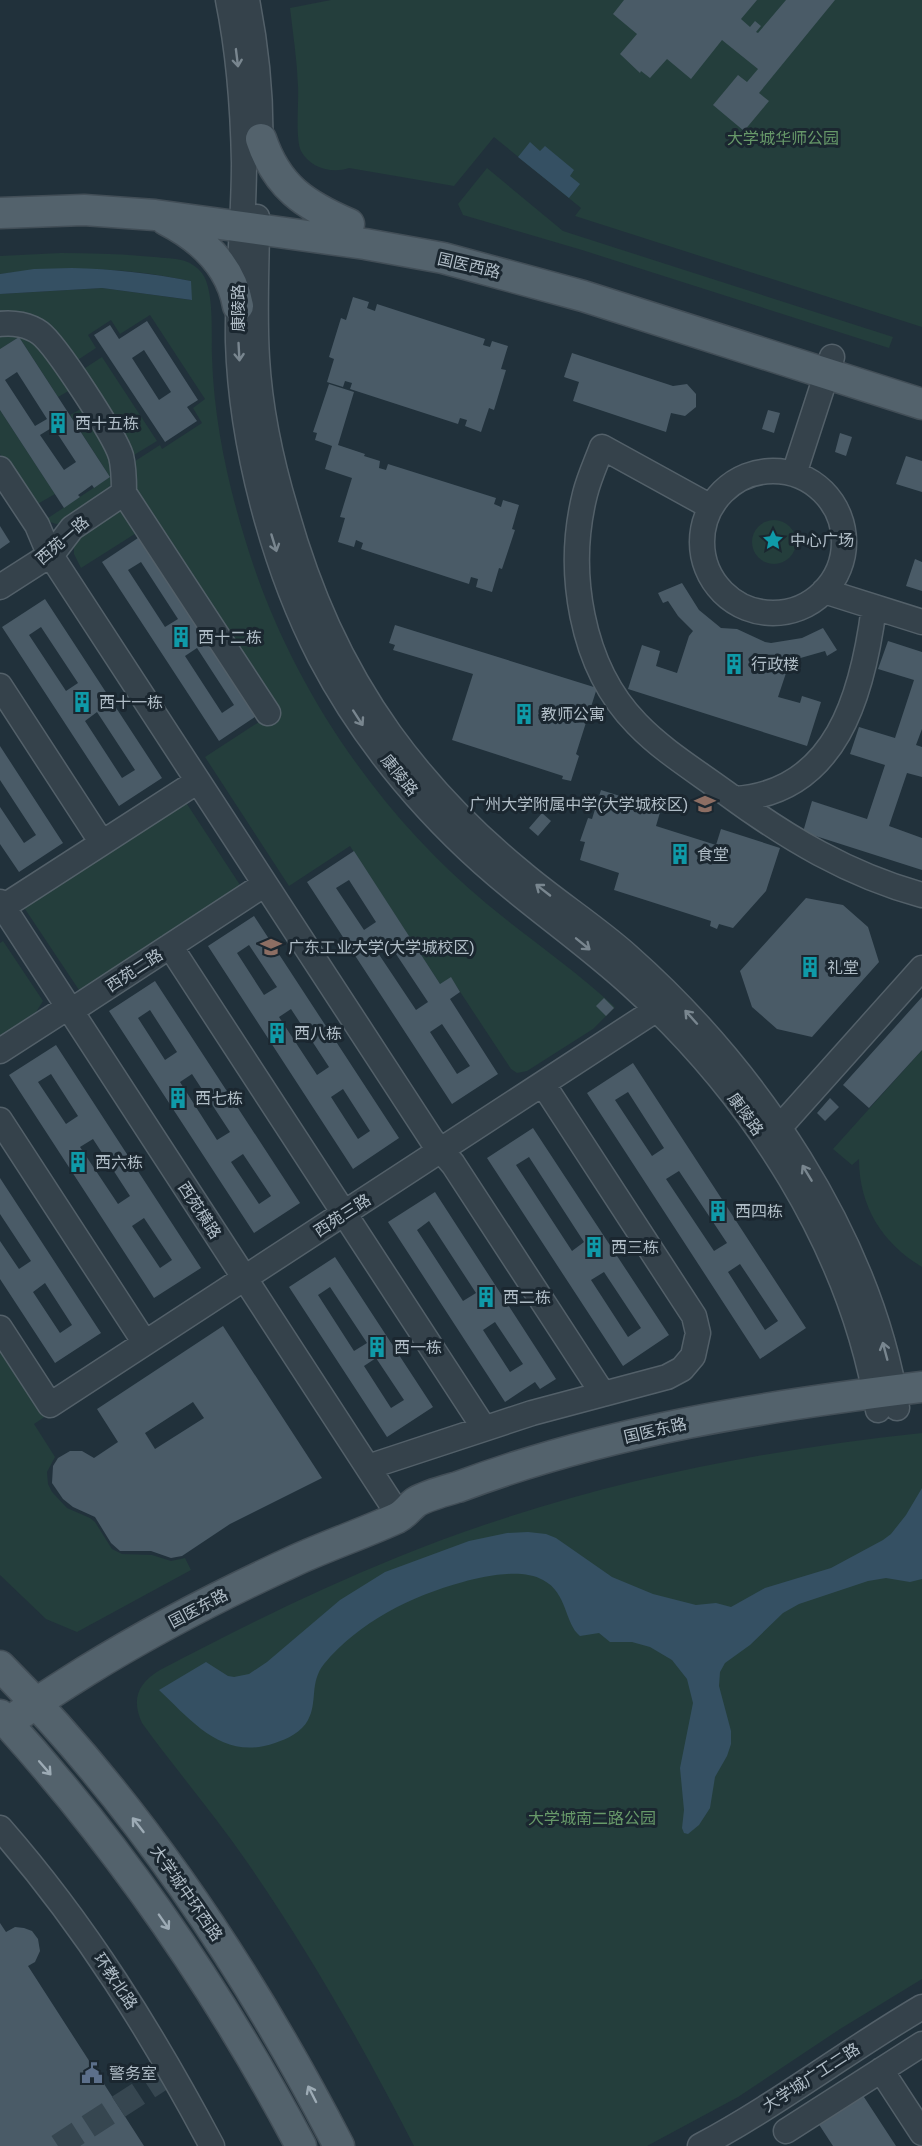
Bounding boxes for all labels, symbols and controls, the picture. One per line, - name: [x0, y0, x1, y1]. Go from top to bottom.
- one-way arrow: [232, 47, 243, 67]
- park label: 大学城华师公园: [727, 130, 839, 147]
- street label: 国医西路: [436, 250, 502, 281]
- street label: 康陵路: [230, 284, 247, 332]
- one-way arrow: [233, 341, 244, 361]
- building icon: 西十五栋: [46, 411, 70, 435]
- place label: 西十五栋: [75, 415, 139, 432]
- street label: 西苑一路: [33, 513, 92, 568]
- place icon: 中心广场: [761, 528, 785, 552]
- place label: 中心广场: [790, 532, 854, 549]
- one-way arrow: [269, 533, 280, 552]
- building icon: 西十二栋: [169, 625, 193, 649]
- place label: 西十二栋: [198, 629, 262, 646]
- building icon: 行政楼: [722, 652, 746, 676]
- place label: 行政楼: [751, 656, 799, 673]
- building icon: 西十一栋: [70, 690, 94, 714]
- place label: 西十一栋: [99, 694, 163, 711]
- building icon: 教师公寓: [512, 702, 536, 726]
- place label: 教师公寓: [541, 706, 605, 723]
- one-way arrow: [352, 709, 364, 726]
- street label: 康陵路: [378, 751, 421, 799]
- school or university icon: 广州大学附属中学(大学城校区): [693, 792, 717, 816]
- place label: 广州大学附属中学(大学城校区): [469, 796, 688, 813]
- building icon: 食堂: [668, 842, 692, 866]
- place label: 食堂: [697, 846, 729, 863]
- one-way arrow: [535, 883, 551, 896]
- school or university icon: 广东工业大学(大学城校区): [259, 935, 283, 959]
- one-way arrow: [575, 938, 591, 951]
- place label: 广东工业大学(大学城校区): [288, 939, 475, 956]
- street label: 西苑二路: [103, 946, 166, 995]
- building icon: 礼堂: [798, 955, 822, 979]
- place label: 礼堂: [827, 959, 859, 976]
- one-way arrow: [684, 1010, 698, 1025]
- building icon: 西八栋: [265, 1021, 289, 1045]
- place label: 西八栋: [294, 1025, 342, 1042]
- building icon: 西七栋: [166, 1086, 190, 1110]
- place label: 西七栋: [195, 1090, 243, 1107]
- street label: 康陵路: [725, 1090, 767, 1139]
- building icon: 西六栋: [66, 1150, 90, 1174]
- place label: 西六栋: [95, 1154, 143, 1171]
- one-way arrow: [800, 1165, 812, 1182]
- street label: 西苑横路: [175, 1179, 224, 1242]
- street label: 西苑三路: [311, 1191, 374, 1240]
- building icon: 西四栋: [706, 1199, 730, 1223]
- place label: 西四栋: [735, 1203, 783, 1220]
- building icon: 西三栋: [582, 1235, 606, 1259]
- place label: 西三栋: [611, 1239, 659, 1256]
- building icon: 西二栋: [474, 1285, 498, 1309]
- place label: 西二栋: [503, 1289, 551, 1306]
- building icon: 西一栋: [365, 1335, 389, 1359]
- place label: 西一栋: [394, 1339, 442, 1356]
- one-way arrow: [879, 1342, 891, 1361]
- street label: 国医东路: [622, 1415, 688, 1446]
- street label: 国医东路: [166, 1586, 230, 1631]
- one-way arrow: [38, 1760, 52, 1775]
- park label: 大学城南二路公园: [528, 1810, 656, 1827]
- one-way arrow: [132, 1817, 145, 1833]
- street label: 大学城中环西路: [148, 1843, 226, 1944]
- one-way arrow: [158, 1913, 170, 1930]
- street label: 环教北路: [91, 1950, 141, 2013]
- street label: 大学城广工二路: [760, 2040, 863, 2115]
- public building icon: 警务室: [80, 2061, 104, 2085]
- place label: 警务室: [109, 2065, 157, 2082]
- one-way arrow: [306, 2085, 318, 2103]

